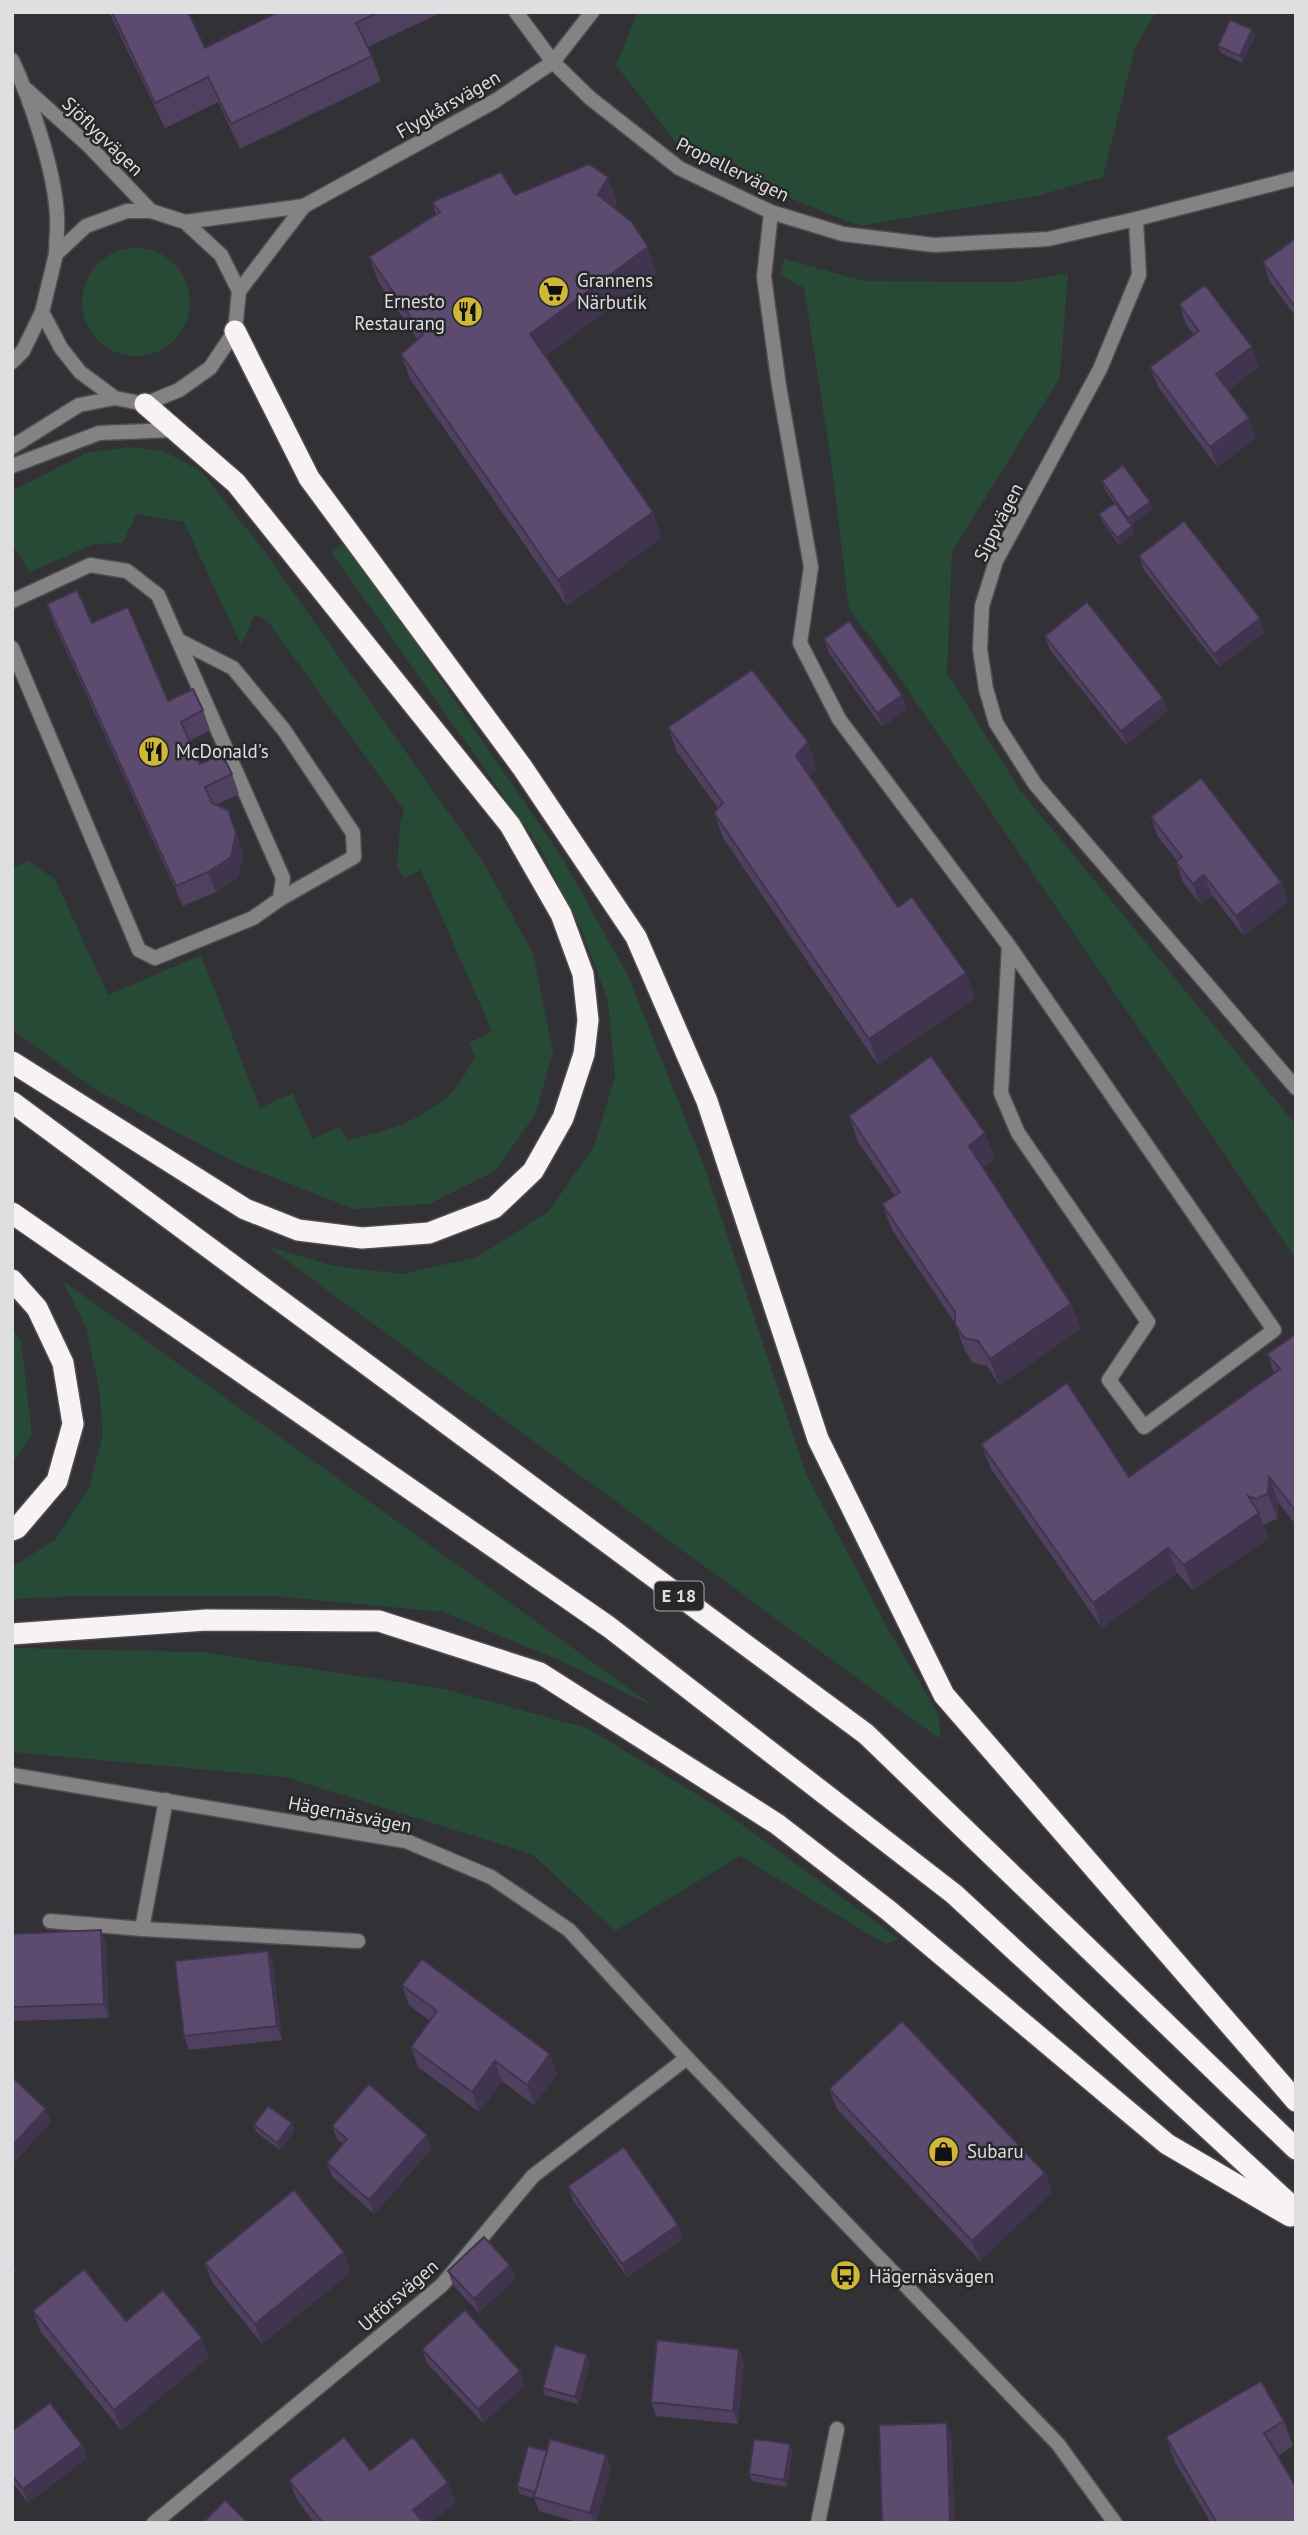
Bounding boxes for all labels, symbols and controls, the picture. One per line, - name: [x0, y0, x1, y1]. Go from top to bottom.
- street label: Flygkårsvägen: [392, 65, 504, 143]
- street label: Sjöflygvägen: [57, 91, 149, 181]
- street label: Propellervägen: [673, 131, 793, 207]
- place label: Grannens Närbutik: [577, 268, 653, 314]
- supermarket icon: Grannens Närbutik: [537, 274, 571, 308]
- place label: Ernesto Restaurang: [354, 289, 445, 335]
- restaurant icon: Ernesto Restaurang: [451, 295, 485, 329]
- street label: Sippvägen: [968, 479, 1028, 565]
- restaurant icon: McDonald's: [136, 734, 170, 768]
- place label: McDonald's: [176, 739, 269, 763]
- road number: E 18: [654, 1582, 704, 1610]
- street label: Hägernäsvägen: [286, 1790, 414, 1838]
- shop icon: Subaru: [927, 2134, 961, 2168]
- place label: Subaru: [967, 2139, 1024, 2163]
- street label: Utförsvägen: [353, 2254, 443, 2336]
- bus stop icon: Hägernäsvägen: [829, 2259, 863, 2293]
- place label: Hägernäsvägen: [869, 2264, 994, 2288]

